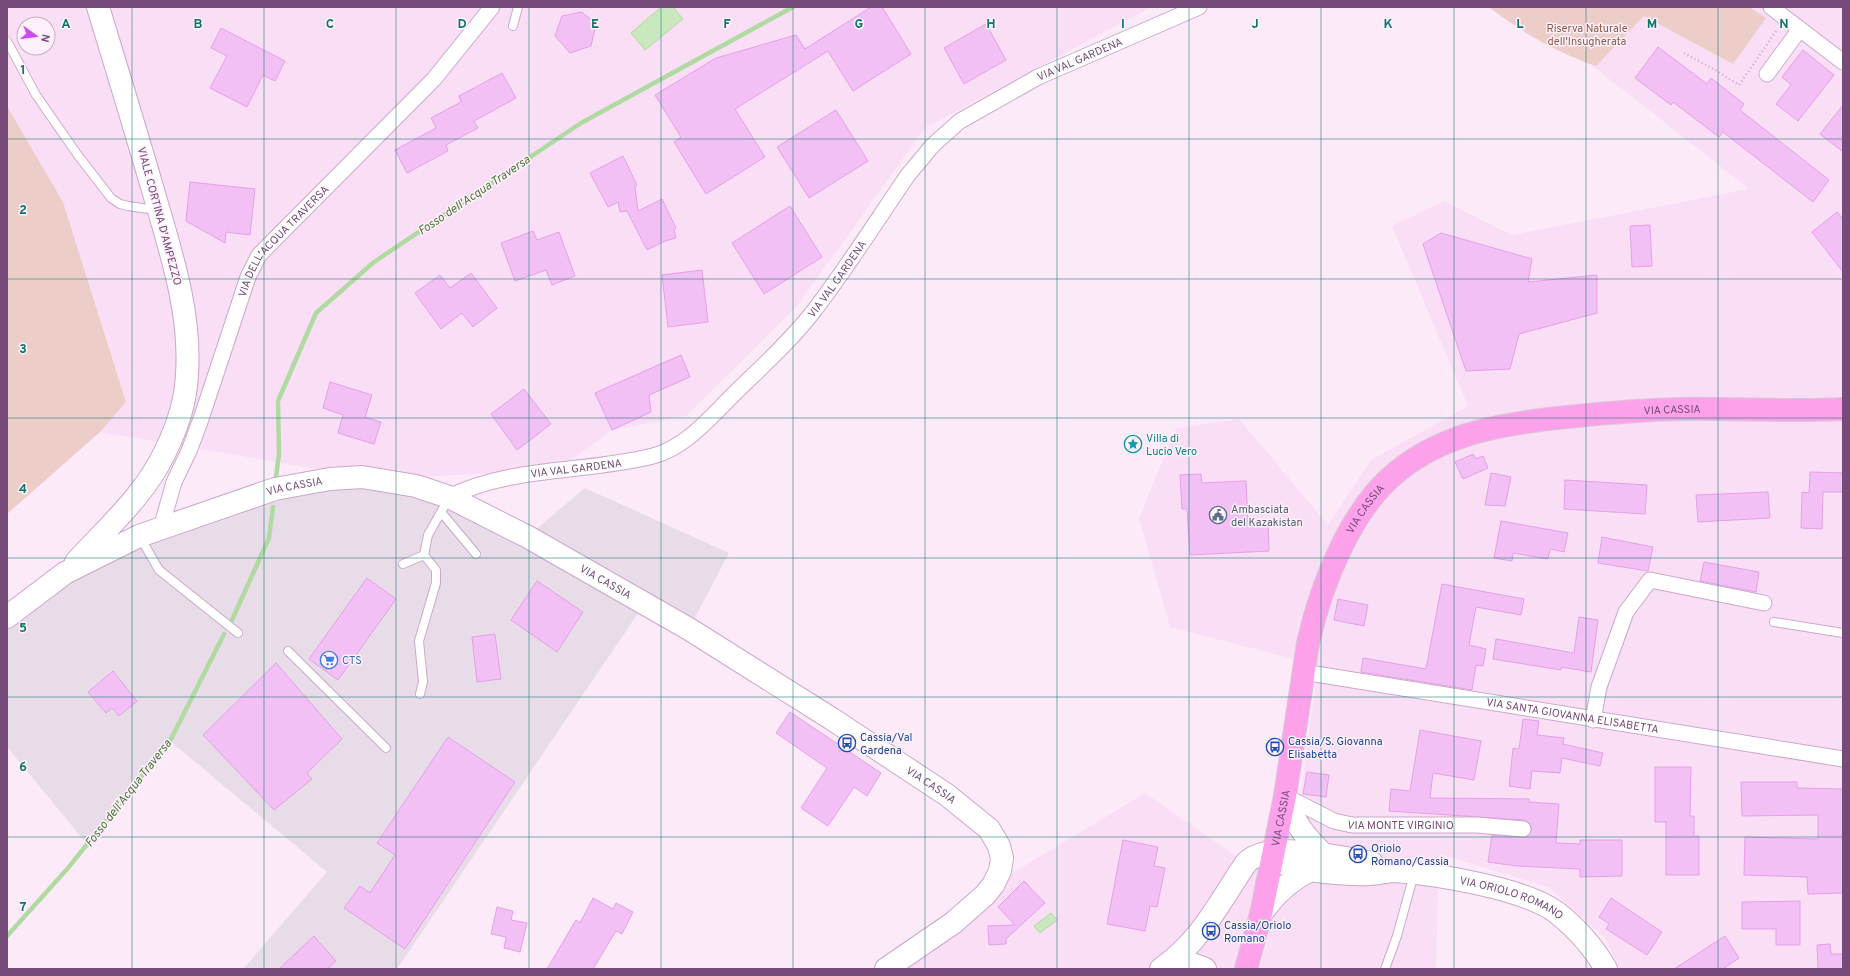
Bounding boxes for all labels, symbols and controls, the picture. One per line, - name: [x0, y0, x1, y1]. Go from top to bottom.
- north arrow: [16, 16, 56, 56]
- text: A: [61, 17, 71, 33]
- text: B: [194, 17, 203, 33]
- text: C: [326, 17, 334, 33]
- text: D: [457, 17, 467, 33]
- text: E: [591, 17, 599, 33]
- text: F: [723, 17, 731, 33]
- text: G: [855, 17, 864, 33]
- text: H: [986, 17, 996, 33]
- text: I: [1121, 17, 1125, 33]
- text: J: [1251, 17, 1259, 33]
- text: K: [1383, 17, 1393, 33]
- text: L: [1516, 17, 1524, 33]
- text: M: [1647, 17, 1657, 33]
- text: N: [1779, 17, 1789, 33]
- park label: Riserva Naturale dell'Insugherata: [1546, 22, 1628, 49]
- text: N: [37, 33, 52, 44]
- street label: VIA VAL GARDENA: [1035, 35, 1125, 85]
- text: 1: [20, 63, 26, 79]
- street label: VIALE CORTINA D'AMPEZZO: [134, 145, 184, 287]
- water label: Fosso dell'Acqua Traversa: [415, 152, 534, 239]
- street label: VIA DELL'ACQUA TRAVERSA: [236, 183, 332, 299]
- text: 2: [19, 203, 27, 219]
- street label: VIA VAL GARDENA: [805, 238, 870, 321]
- text: 3: [19, 342, 27, 358]
- street label: VIA CASSIA: [1643, 403, 1701, 419]
- place label: Villa di Lucio Vero: [1146, 432, 1197, 459]
- place icon: Villa di Lucio Vero: [1123, 434, 1143, 454]
- street label: VIA VAL GARDENA: [529, 456, 623, 482]
- street label: VIA CASSIA: [264, 474, 324, 500]
- text: 4: [19, 482, 27, 498]
- street label: VIA CASSIA: [1344, 482, 1388, 536]
- place label: Ambasciata del Kazakistan: [1231, 503, 1303, 530]
- public building icon: Ambasciata del Kazakistan: [1208, 505, 1228, 525]
- street label: VIA CASSIA: [577, 562, 634, 603]
- text: 5: [19, 621, 27, 637]
- supermarket icon: CTS: [319, 650, 339, 670]
- place label: CTS: [342, 654, 362, 668]
- street label: VIA SANTA GIOVANNA ELISABETTA: [1485, 696, 1660, 737]
- place label: Cassia/Val Gardena: [860, 731, 912, 758]
- bus stop icon: Cassia/Val Gardena: [837, 733, 857, 753]
- place label: Cassia/S. Giovanna Elisabetta: [1288, 735, 1383, 762]
- water label: Fosso dell'Acqua Traversa: [82, 736, 176, 851]
- bus stop icon: Cassia/S. Giovanna Elisabetta: [1265, 737, 1285, 757]
- text: 6: [19, 760, 27, 776]
- street label: VIA CASSIA: [903, 764, 959, 808]
- street label: VIA CASSIA: [1269, 789, 1294, 848]
- street label: VIA MONTE VIRGINIO: [1346, 818, 1454, 833]
- place label: Oriolo Romano/Cassia: [1371, 842, 1449, 869]
- bus stop icon: Oriolo Romano/Cassia: [1348, 844, 1368, 864]
- street label: VIA ORIOLO ROMANO: [1458, 874, 1566, 923]
- text: 7: [20, 900, 27, 916]
- place label: Cassia/Oriolo Romano: [1224, 919, 1291, 946]
- bus stop icon: Cassia/Oriolo Romano: [1201, 921, 1221, 941]

